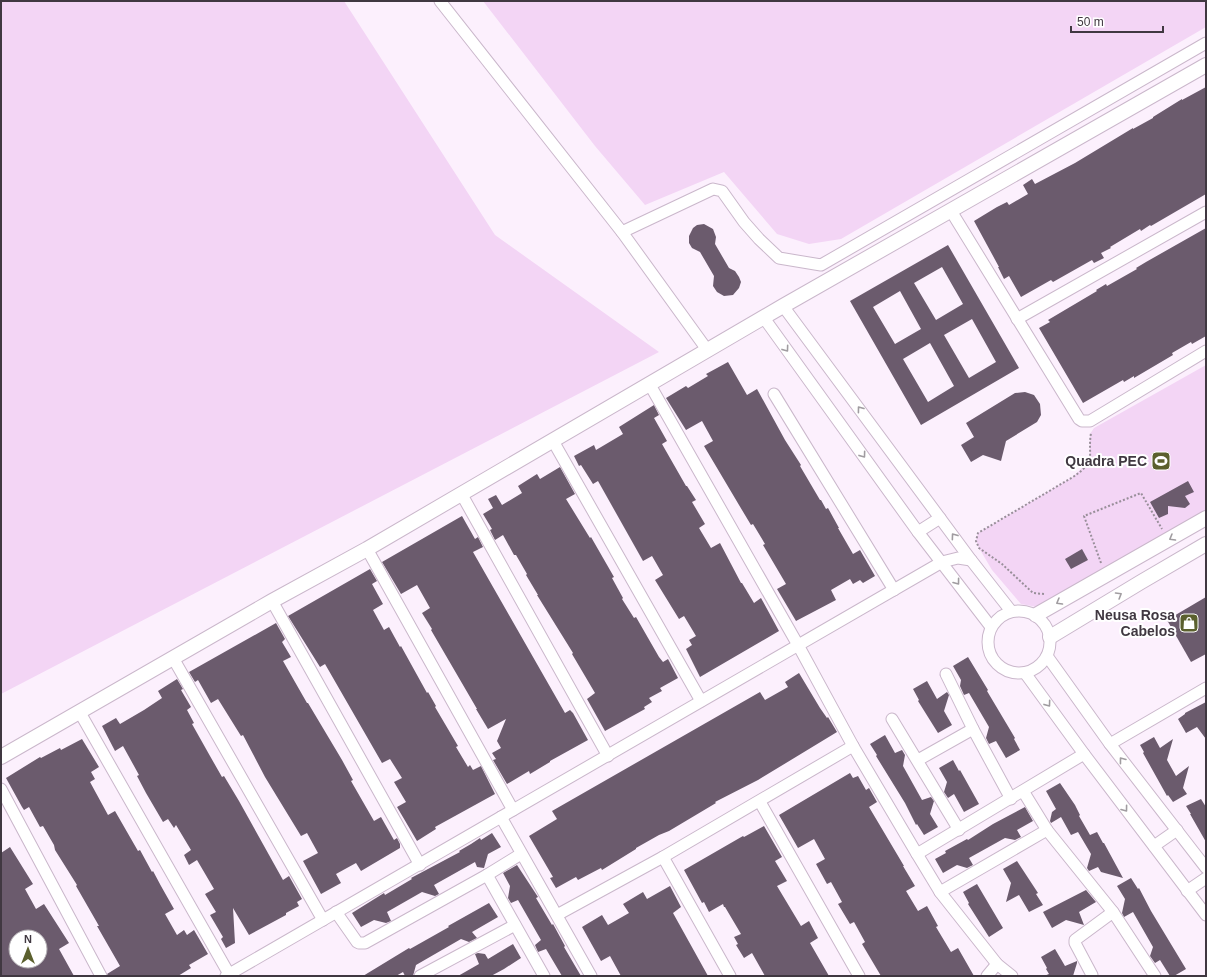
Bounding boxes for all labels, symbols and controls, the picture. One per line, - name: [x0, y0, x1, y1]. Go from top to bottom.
- scale bar: [1071, 8, 1163, 34]
- text: 50 m: [1077, 15, 1104, 29]
- one-way arrow: [782, 345, 789, 352]
- one-way arrow: [857, 406, 864, 413]
- one-way arrow: [858, 450, 865, 457]
- sports icon: Quadra PEC: [1150, 450, 1172, 472]
- place label: Quadra PEC: [1065, 453, 1147, 469]
- one-way arrow: [951, 533, 959, 540]
- one-way arrow: [1169, 533, 1176, 540]
- one-way arrow: [952, 577, 959, 584]
- one-way arrow: [1115, 592, 1122, 599]
- one-way arrow: [1056, 598, 1063, 605]
- place label: Neusa Rosa Cabelos: [1095, 607, 1175, 639]
- shop icon: Neusa Rosa Cabelos: [1178, 612, 1200, 634]
- one-way arrow: [1043, 700, 1050, 707]
- one-way arrow: [1120, 757, 1127, 764]
- one-way arrow: [1120, 804, 1127, 811]
- north arrow: [8, 929, 48, 969]
- text: N: [24, 933, 32, 945]

